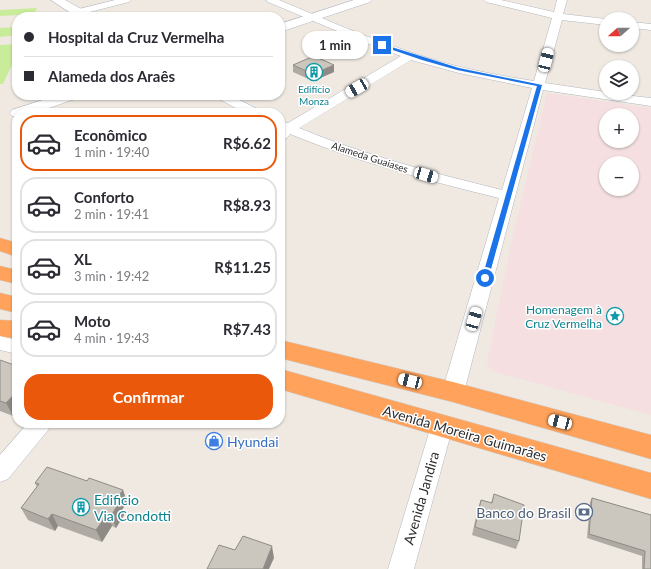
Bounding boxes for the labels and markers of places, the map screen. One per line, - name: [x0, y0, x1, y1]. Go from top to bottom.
- building icon: Edifício Monza: [304, 62, 324, 82]
- place label: Edifício Monza: [298, 83, 330, 107]
- place label: Homenagem à Cruz Vermelha: [525, 302, 602, 331]
- place icon: Homenagem à Cruz Vermelha: [605, 306, 625, 326]
- shop icon: Hyundai: [204, 431, 224, 451]
- place label: Hyundai: [227, 433, 279, 450]
- place label: Edificio Via Condotti: [94, 491, 171, 524]
- building icon: Edificio Via Condotti: [71, 497, 91, 517]
- bank icon: Banco do Brasil: [574, 502, 594, 522]
- place label: Banco do Brasil: [476, 504, 571, 521]

